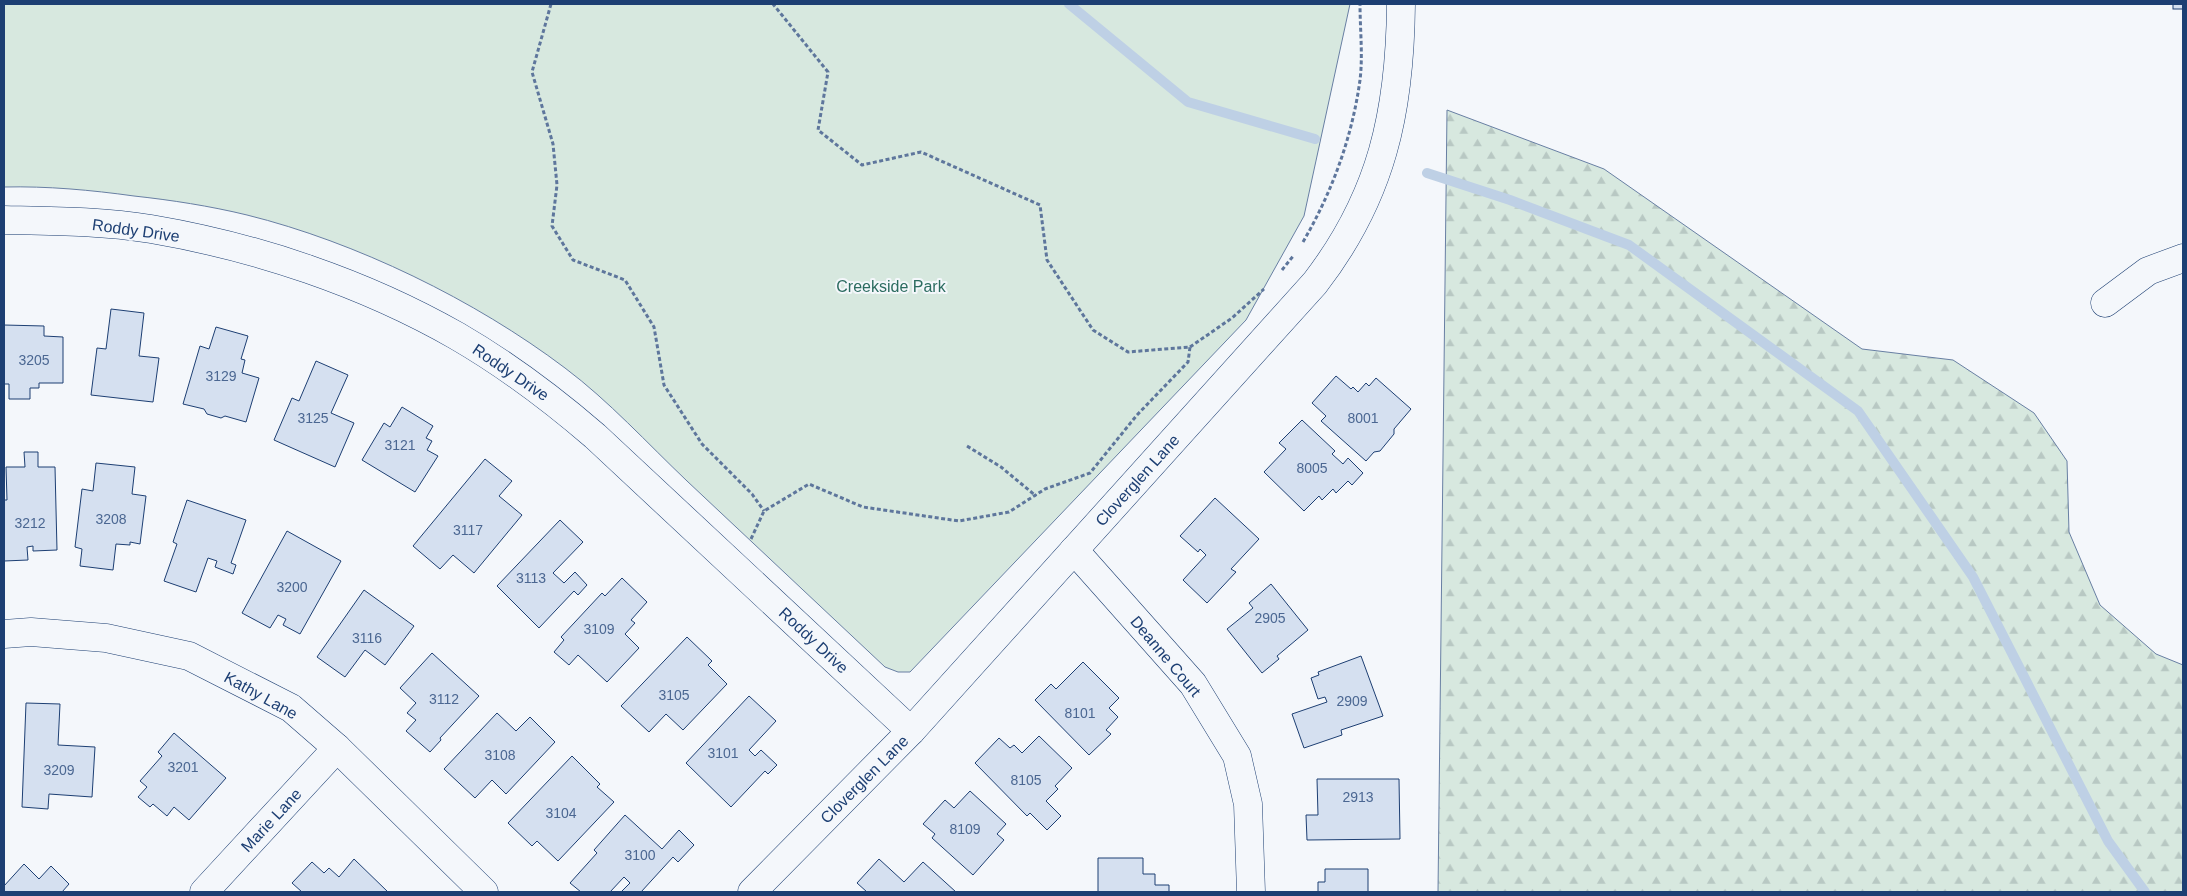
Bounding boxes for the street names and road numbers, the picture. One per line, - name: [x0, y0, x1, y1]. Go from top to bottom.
- street label: Roddy Drive: [91, 216, 181, 245]
- street label: Roddy Drive: [469, 341, 552, 404]
- street label: Cloverglen Lane: [1092, 431, 1183, 529]
- street label: Roddy Drive: [776, 604, 852, 677]
- street label: Deanne Court: [1127, 613, 1204, 700]
- street label: Kathy Lane: [221, 668, 300, 723]
- street label: Cloverglen Lane: [817, 732, 912, 827]
- street label: Marie Lane: [238, 785, 305, 855]

